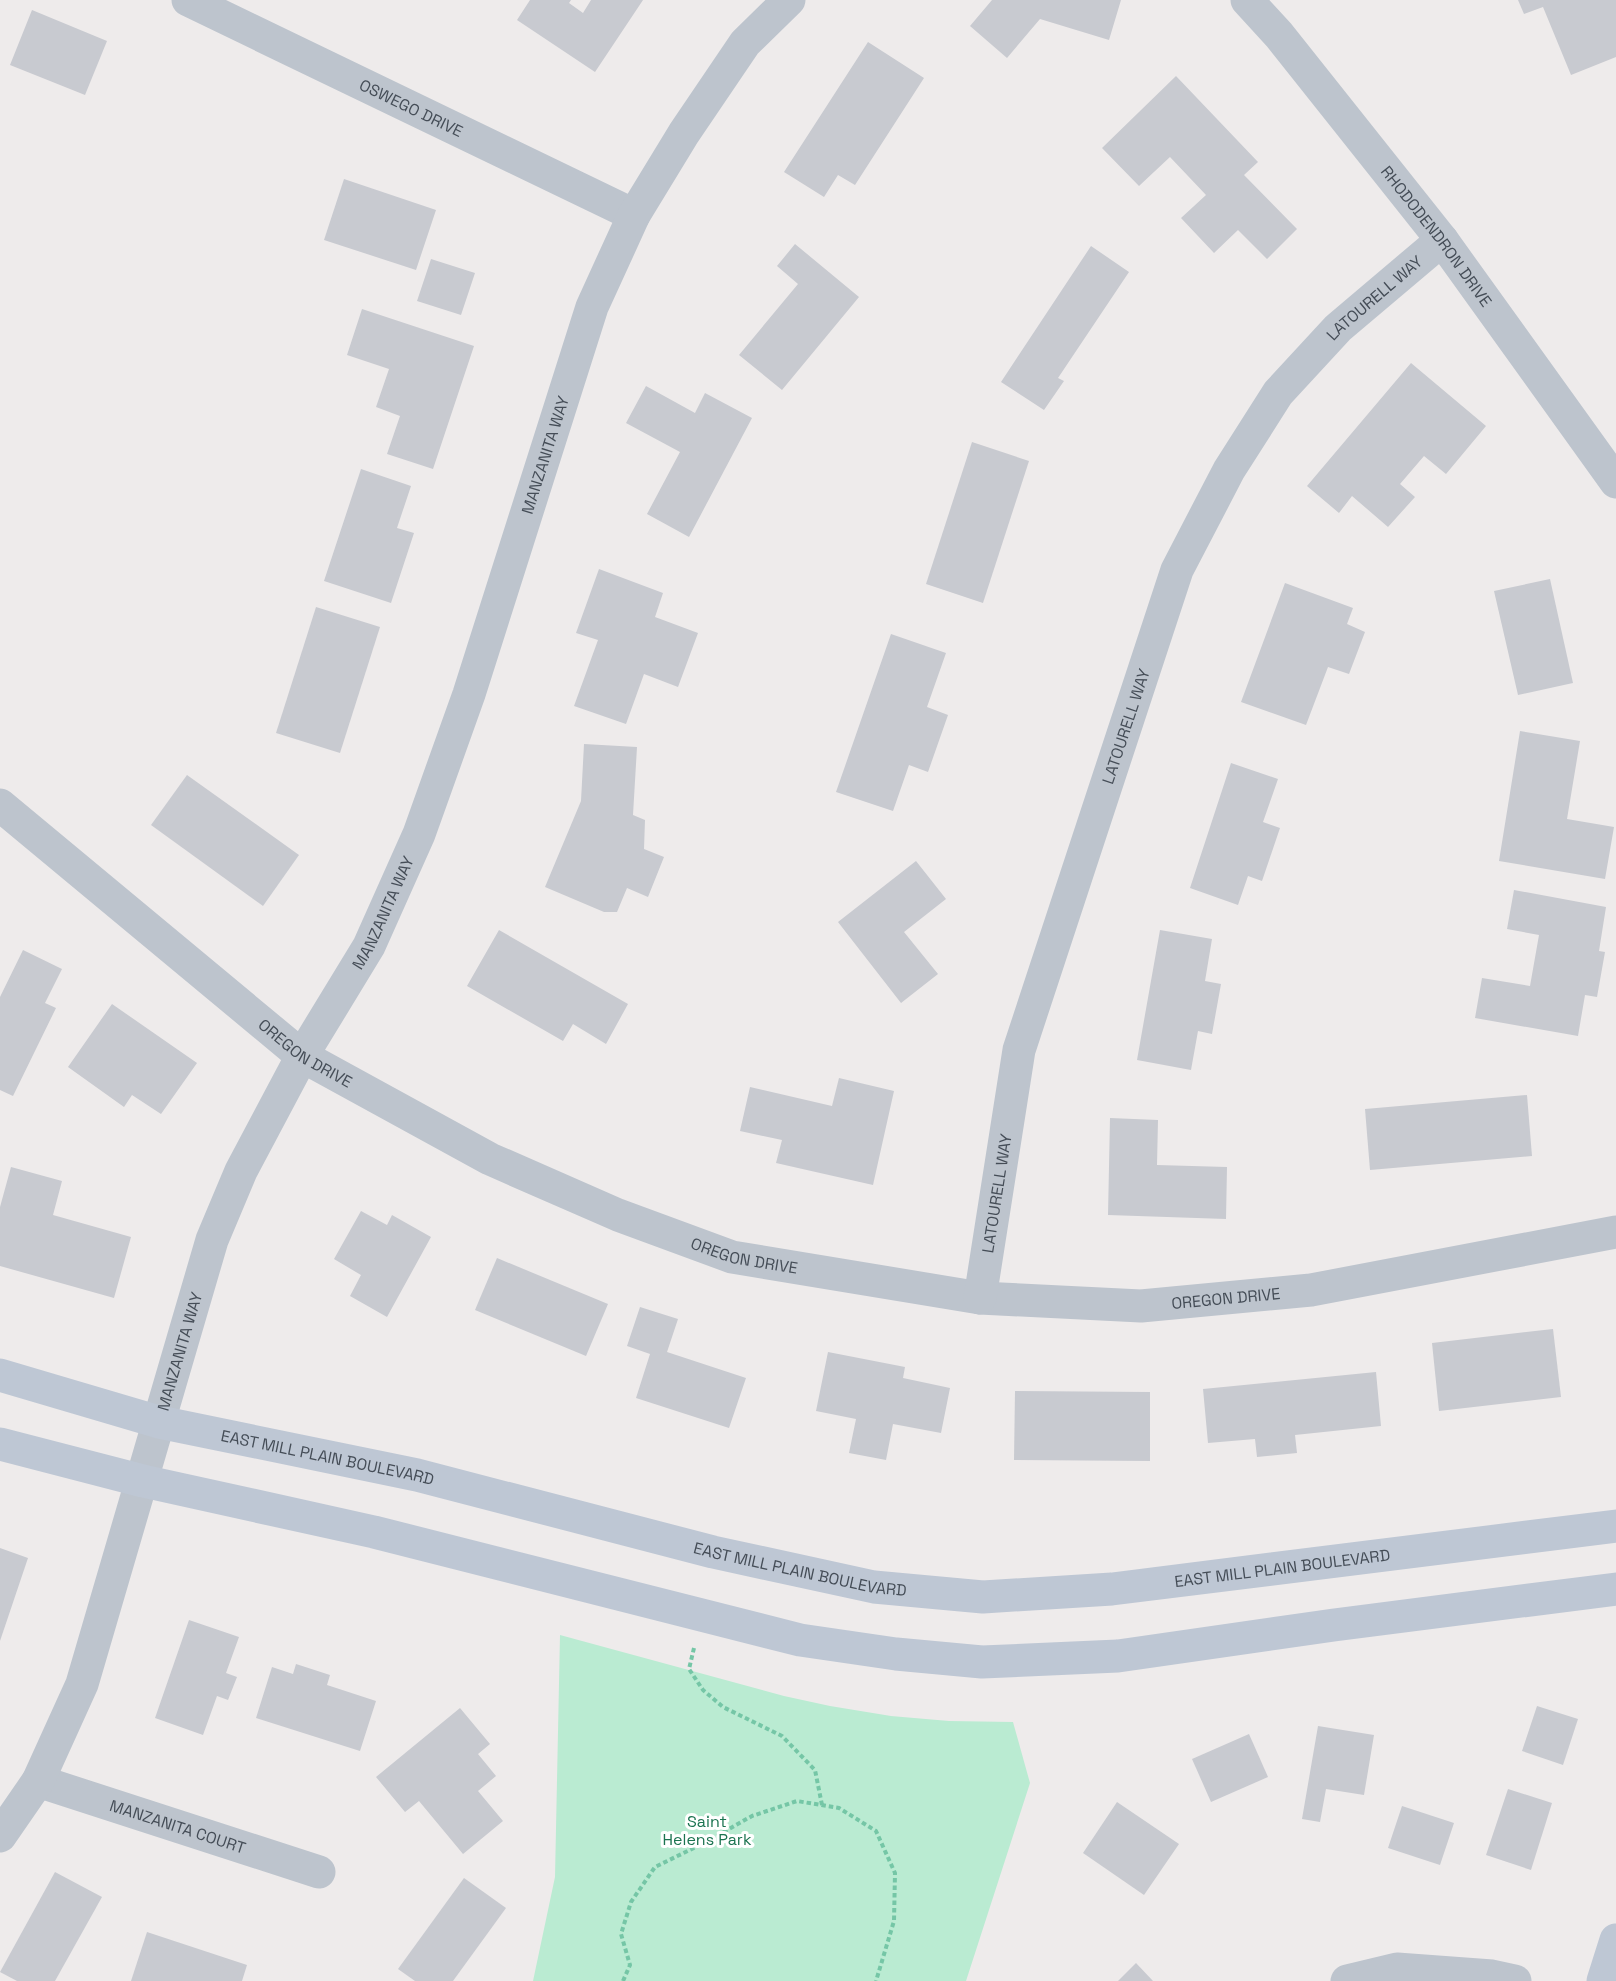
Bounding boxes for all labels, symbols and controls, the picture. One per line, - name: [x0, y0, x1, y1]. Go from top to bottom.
- street label: OSWEGO DRIVE: [356, 74, 466, 142]
- street label: RHODODENDRON DRIVE: [1376, 162, 1497, 311]
- street label: LATOURELL WAY: [1322, 251, 1427, 345]
- street label: MANZANITA WAY: [517, 393, 574, 517]
- street label: LATOURELL WAY: [1097, 666, 1155, 787]
- street label: MANZANITA WAY: [347, 853, 419, 973]
- street label: OREGON DRIVE: [254, 1014, 356, 1093]
- street label: LATOURELL WAY: [977, 1132, 1017, 1254]
- street label: OREGON DRIVE: [688, 1233, 799, 1279]
- street label: OREGON DRIVE: [1170, 1283, 1281, 1314]
- street label: MANZANITA WAY: [153, 1289, 207, 1413]
- street label: EAST MILL PLAIN BOULEVARD: [219, 1425, 436, 1490]
- street label: EAST MILL PLAIN BOULEVARD: [691, 1537, 908, 1601]
- street label: EAST MILL PLAIN BOULEVARD: [1173, 1544, 1391, 1592]
- street label: MANZANITA COURT: [107, 1795, 248, 1859]
- park label: Saint Helens Park: [663, 1811, 752, 1850]

